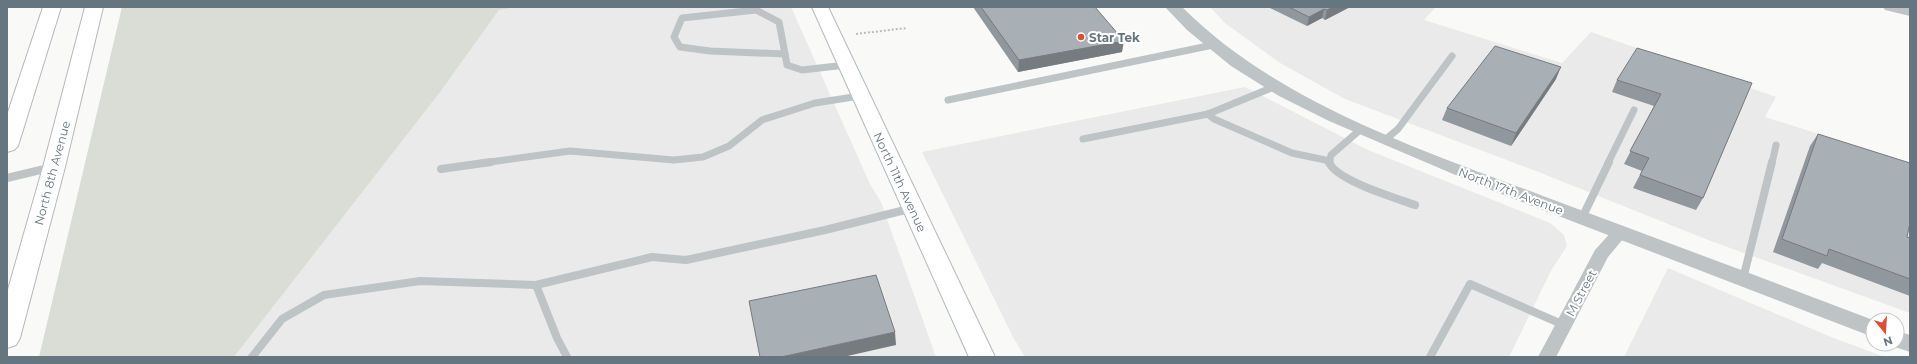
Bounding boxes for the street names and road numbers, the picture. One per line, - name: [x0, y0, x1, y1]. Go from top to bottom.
- street label: North 8th Avenue: [31, 119, 73, 227]
- street label: North 11th Avenue: [870, 130, 930, 234]
- street label: North 17th Avenue: [1456, 164, 1566, 218]
- street label: M Street: [1562, 267, 1600, 319]

